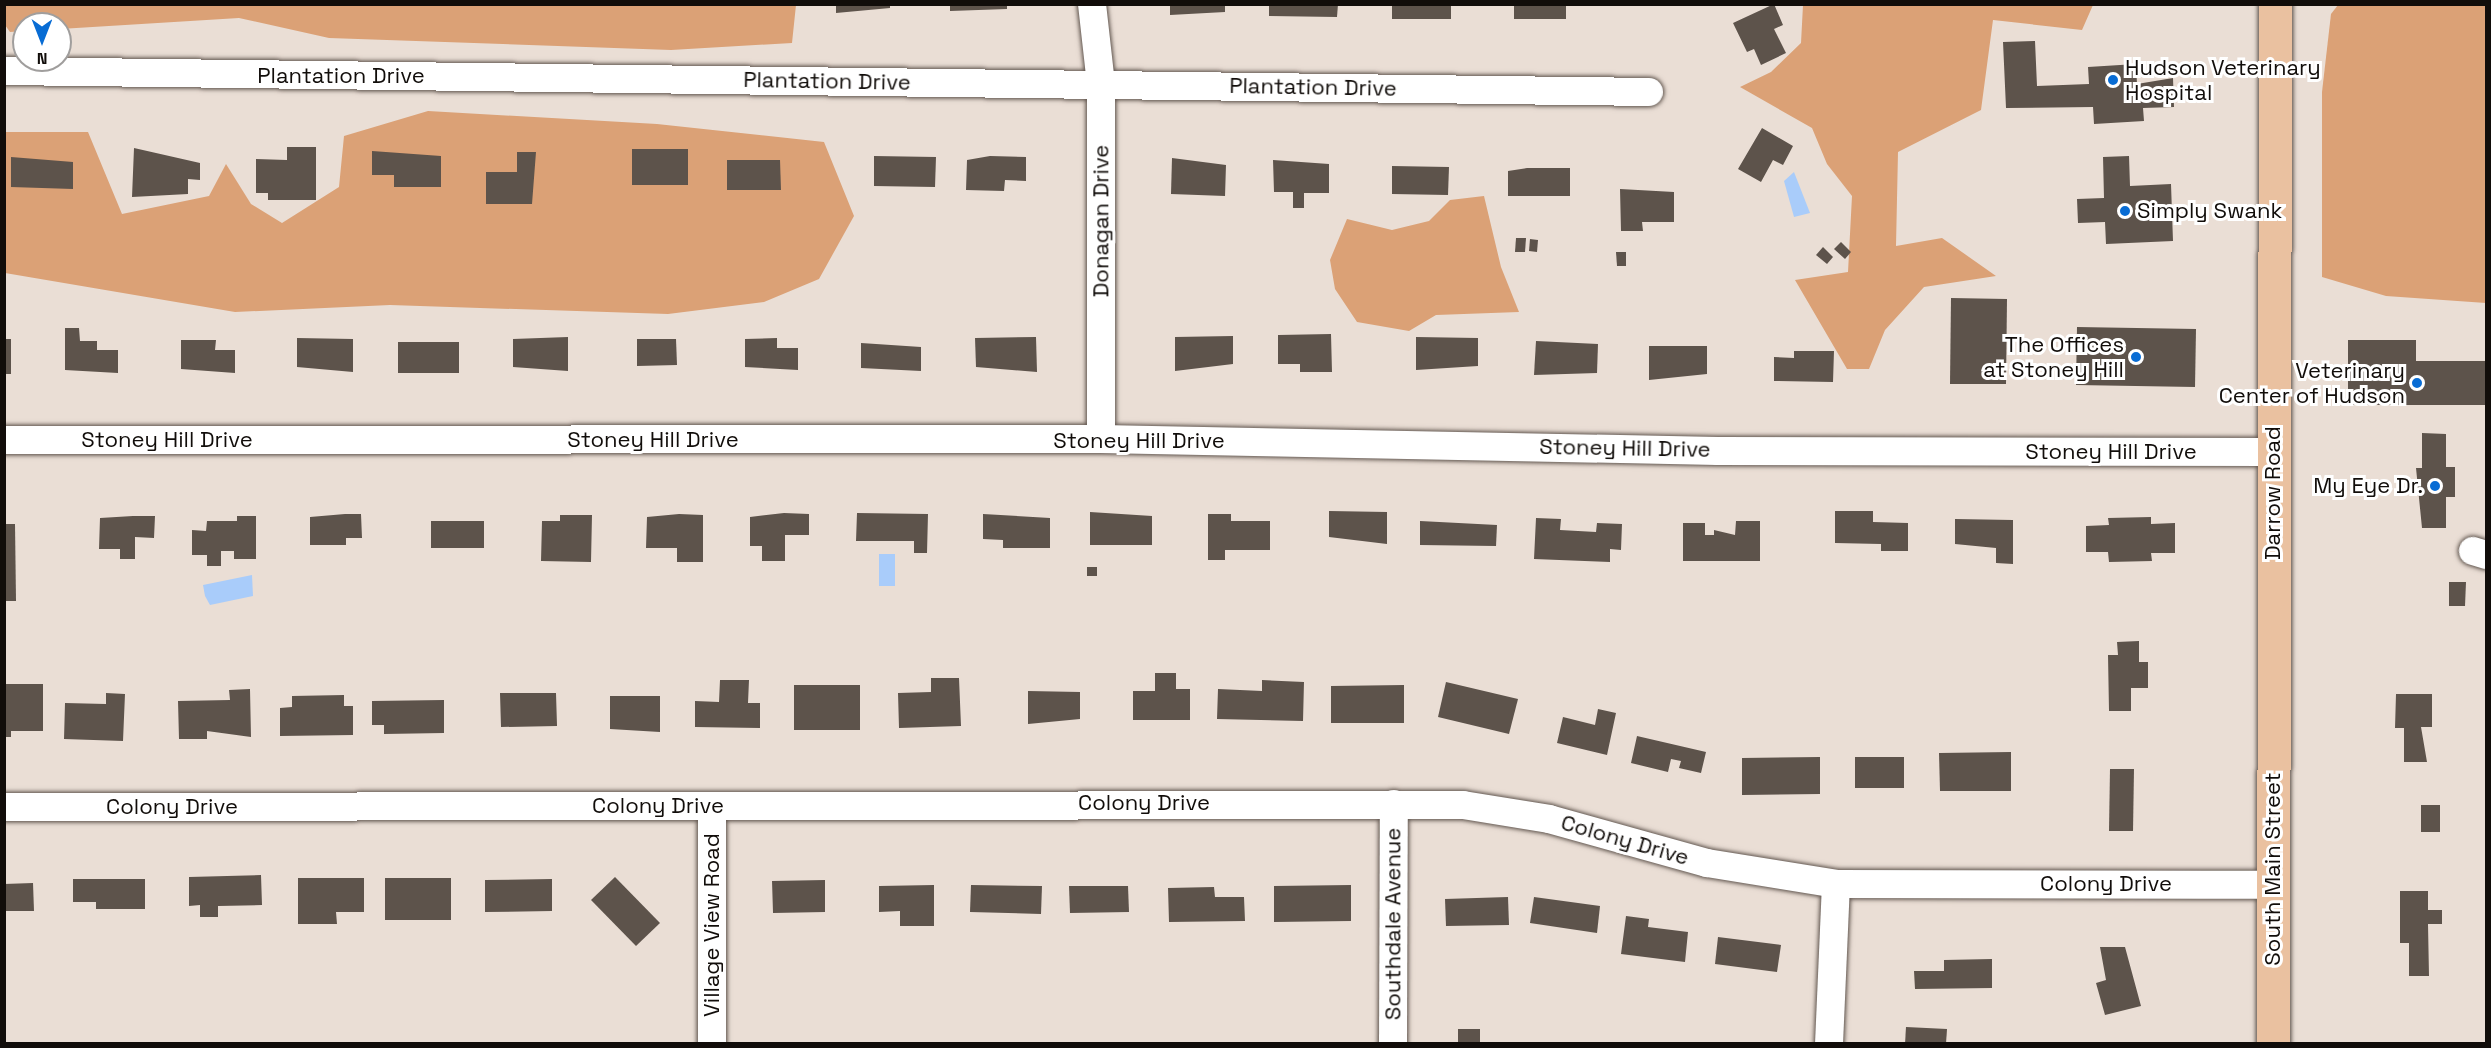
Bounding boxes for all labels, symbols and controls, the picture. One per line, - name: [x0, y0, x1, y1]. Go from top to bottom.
- north arrow: [12, 12, 72, 72]
- text: N: [37, 48, 47, 69]
- place label: Hudson Veterinary Hospital: [2125, 54, 2321, 106]
- street label: Plantation Drive: [257, 63, 425, 89]
- street label: Plantation Drive: [743, 66, 911, 96]
- street label: Plantation Drive: [1229, 72, 1397, 102]
- marker: Hudson Veterinary Hospital: [2106, 73, 2120, 87]
- street label: Donagan Drive: [1088, 145, 1114, 297]
- place label: Simply Swank: [2137, 198, 2282, 224]
- marker: Simply Swank: [2118, 204, 2132, 218]
- place label: The Offices at Stoney Hill: [1983, 331, 2124, 382]
- marker: The Offices at Stoney Hill: [2129, 350, 2143, 364]
- place label: Veterinary Center of Hudson: [2219, 357, 2405, 408]
- marker: Veterinary Center of Hudson: [2410, 376, 2424, 390]
- street label: Darrow Road: [2260, 426, 2286, 560]
- street label: Stoney Hill Drive: [81, 427, 253, 453]
- street label: Stoney Hill Drive: [567, 427, 739, 453]
- street label: Stoney Hill Drive: [1053, 428, 1225, 454]
- street label: Stoney Hill Drive: [1539, 433, 1711, 463]
- street label: Stoney Hill Drive: [2025, 439, 2197, 465]
- place label: My Eye Dr.: [2313, 473, 2423, 499]
- marker: My Eye Dr.: [2428, 479, 2442, 493]
- street label: South Main Street: [2260, 772, 2286, 966]
- street label: Colony Drive: [1078, 790, 1210, 816]
- street label: Colony Drive: [592, 793, 724, 819]
- street label: Colony Drive: [106, 794, 238, 820]
- street label: Colony Drive: [1558, 809, 1692, 871]
- street label: Southdale Avenue: [1380, 828, 1406, 1020]
- street label: Village View Road: [699, 833, 725, 1017]
- street label: Colony Drive: [2040, 871, 2172, 897]

